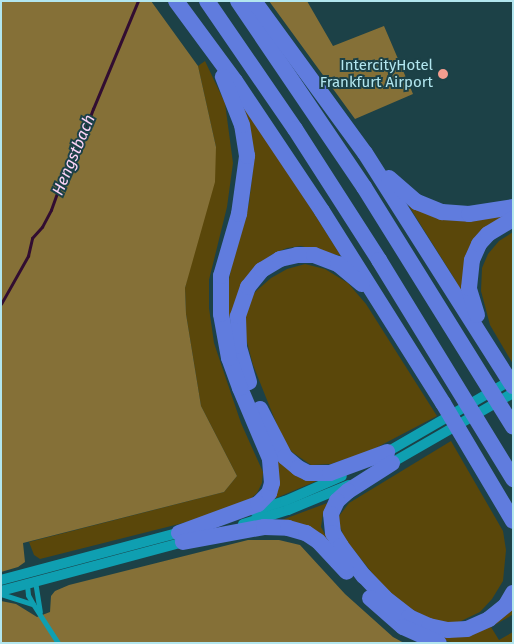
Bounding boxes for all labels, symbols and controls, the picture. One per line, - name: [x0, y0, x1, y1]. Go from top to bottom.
- place label: IntercityHotel Frankfurt Airport: [320, 56, 433, 91]
- marker: IntercityHotel Frankfurt Airport: [437, 68, 449, 80]
- water label: Hengstbach: [48, 112, 100, 198]

